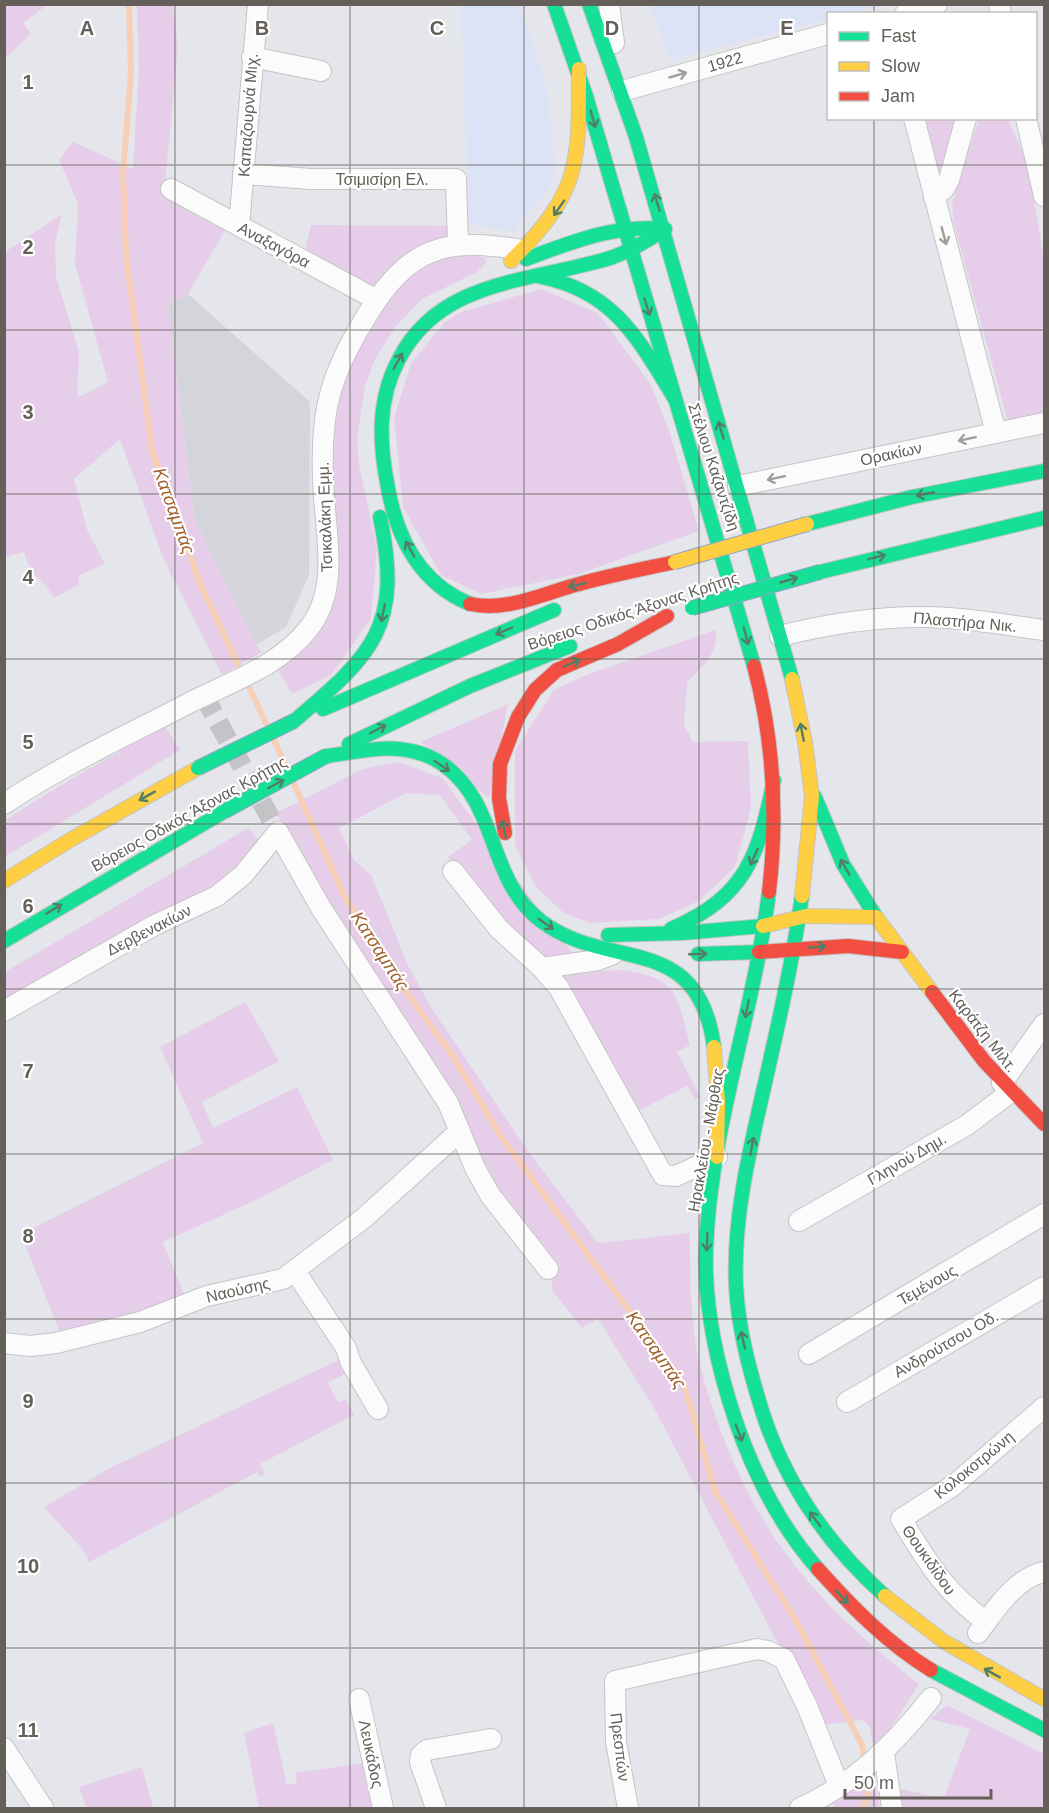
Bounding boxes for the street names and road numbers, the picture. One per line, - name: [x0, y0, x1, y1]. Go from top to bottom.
- street label: 1922: [706, 49, 745, 75]
- street label: Καπαζουρνά Μιχ.: [235, 53, 262, 177]
- street label: Τσιμισίρη Ελ.: [335, 171, 429, 188]
- street label: Αναξαγόρα: [235, 219, 313, 272]
- street label: Στέλιου Καζαντζίδη: [684, 401, 743, 534]
- street label: Ορακίων: [858, 439, 924, 469]
- street label: Τσικαλάκη Εμμ.: [315, 462, 335, 572]
- street label: Βόρειος Οδικός Άξονας Κρήτης: [525, 569, 741, 654]
- street label: Πλαστήρα Νικ.: [912, 609, 1018, 635]
- street label: Βόρειος Οδικός Άξονας Κρήτης: [88, 753, 290, 876]
- street label: Δερβενακίων: [104, 901, 194, 959]
- street label: Καράτζη Μιλτ.: [945, 986, 1020, 1076]
- street label: Ηρακλείου - Μάρθας: [685, 1066, 727, 1213]
- street label: Γληνού Δημ.: [865, 1130, 949, 1188]
- street label: Τεμένους: [895, 1261, 960, 1309]
- street label: Ναούσης: [204, 1274, 272, 1306]
- street label: Ανδρούτσου Οδ.: [891, 1307, 1001, 1381]
- street label: Κολοκοτρώνη: [931, 1428, 1017, 1502]
- street label: Θουκιδίδου: [899, 1522, 959, 1598]
- street label: Πρεσπών: [607, 1712, 633, 1782]
- street label: Λευκάδος: [355, 1718, 387, 1790]

